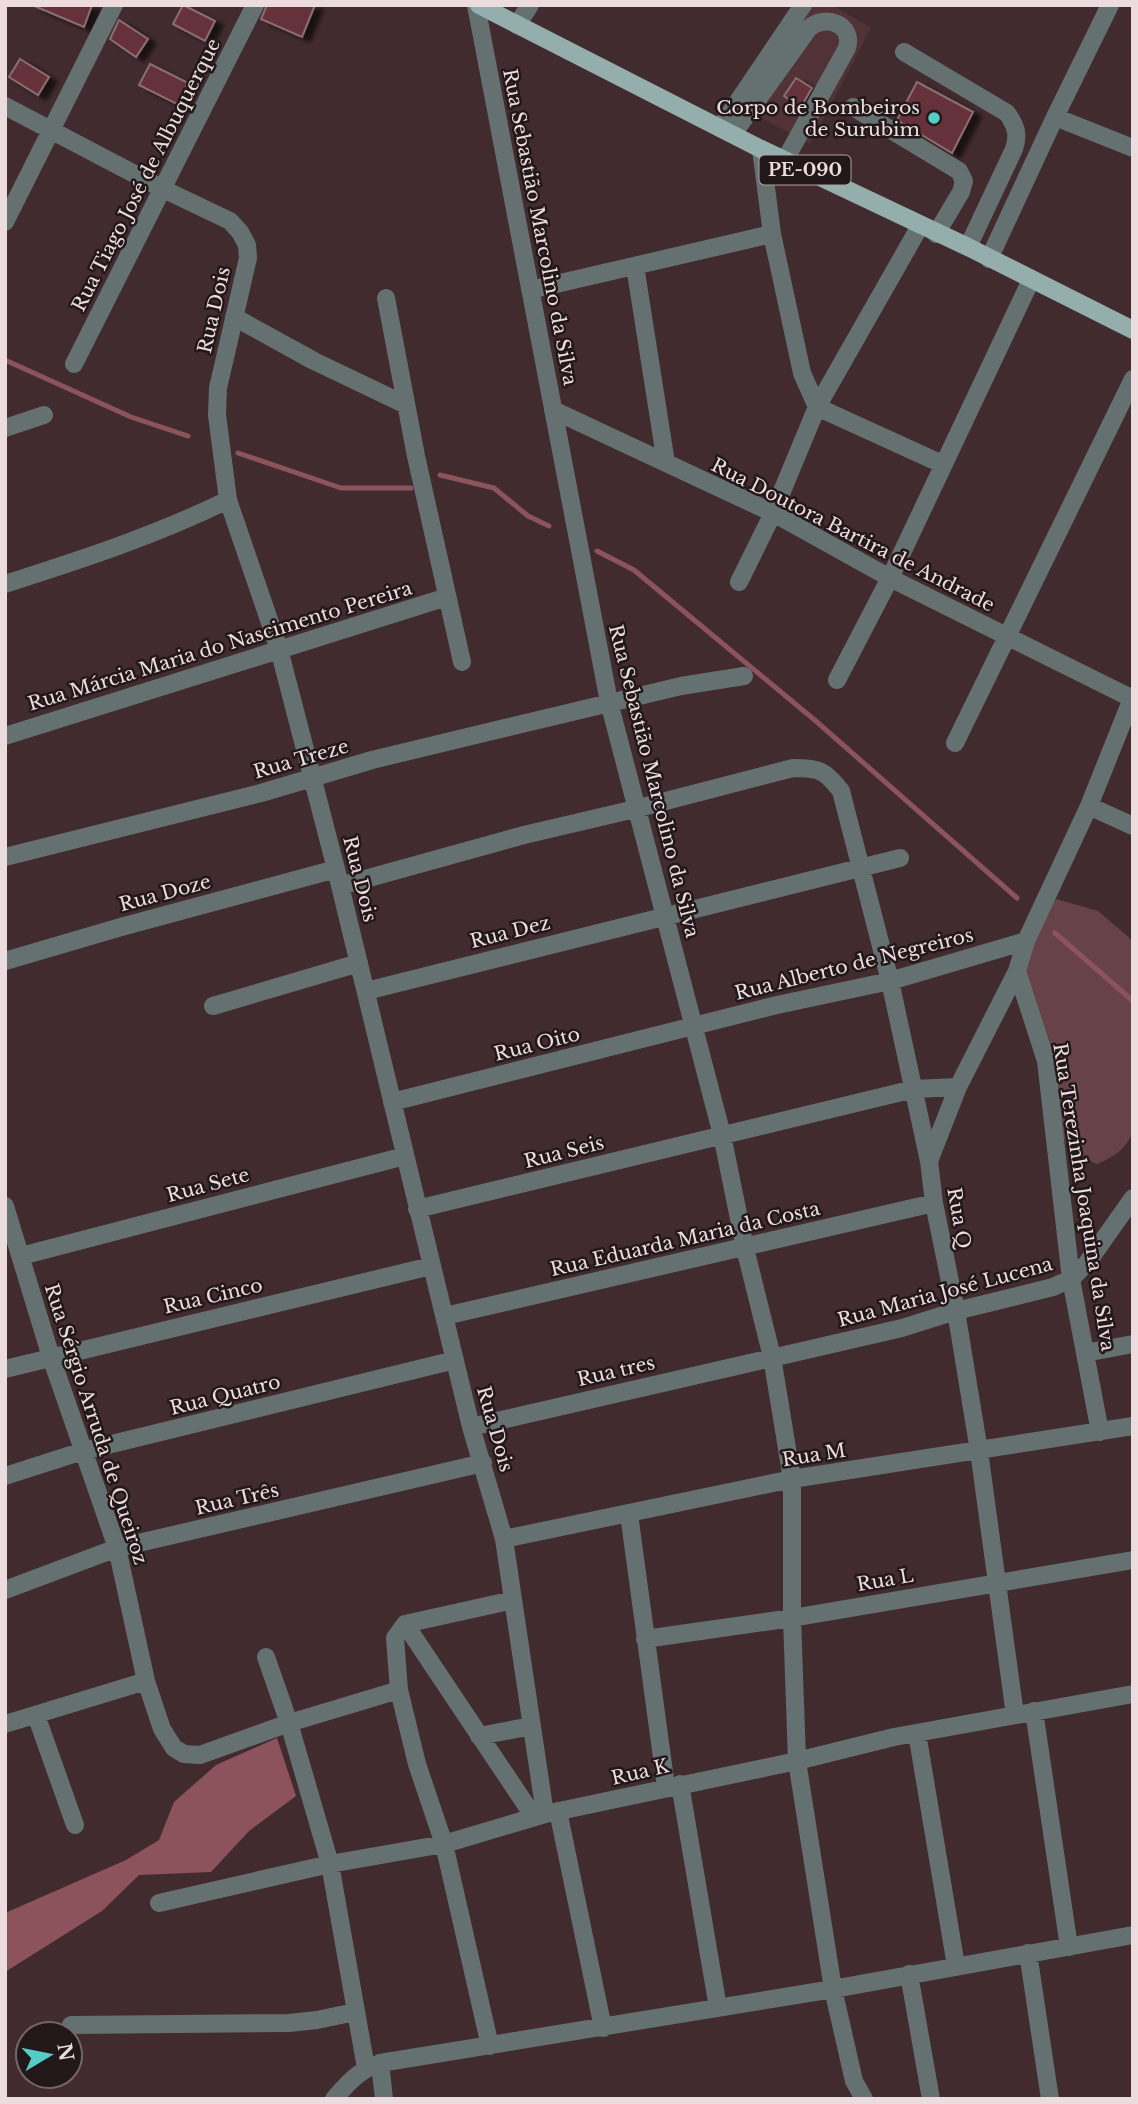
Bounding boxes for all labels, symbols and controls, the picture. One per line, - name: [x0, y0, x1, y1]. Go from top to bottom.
- street label: Rua Tiago José de Albuquerque: [67, 35, 225, 315]
- street label: Rua Sebastião Marcolino da Silva: [498, 67, 582, 388]
- place label: Corpo de Bombeiros de Surubim: [716, 96, 920, 141]
- marker: Corpo de Bombeiros de Surubim: [926, 110, 942, 126]
- road number: PE-090: [760, 155, 850, 184]
- street label: Rua Dois: [193, 265, 235, 355]
- street label: Rua Doutora Bartira de Andrade: [708, 453, 998, 617]
- street label: Rua Márcia Maria do Nascimento Pereira: [25, 576, 415, 715]
- street label: Rua Sebastião Marcolino da Silva: [604, 622, 704, 940]
- street label: Rua Treze: [251, 734, 351, 784]
- street label: Rua Dois: [338, 834, 382, 924]
- street label: Rua Doze: [117, 870, 213, 916]
- street label: Rua Dez: [468, 911, 552, 953]
- street label: Rua Alberto de Negreiros: [732, 923, 976, 1005]
- street label: Rua Oito: [492, 1022, 582, 1066]
- street label: Rua Terezinha Joaquina da Silva: [1048, 1041, 1120, 1353]
- street label: Rua Seis: [522, 1131, 606, 1173]
- street label: Rua Sete: [164, 1163, 252, 1207]
- street label: Rua Q: [942, 1186, 976, 1250]
- street label: Rua Eduarda Maria da Costa: [548, 1197, 822, 1281]
- street label: Rua Maria José Lucena: [835, 1252, 1055, 1332]
- street label: Rua Cinco: [161, 1273, 265, 1319]
- street label: Rua Sérgio Arruda de Queiroz: [40, 1281, 152, 1567]
- street label: Rua tres: [575, 1351, 657, 1391]
- street label: Rua Quatro: [167, 1370, 283, 1420]
- street label: Rua Dois: [472, 1384, 518, 1474]
- street label: Rua M: [781, 1439, 847, 1471]
- street label: Rua Três: [193, 1478, 281, 1520]
- street label: Rua L: [855, 1564, 915, 1596]
- street label: Rua K: [609, 1754, 672, 1790]
- north arrow: [14, 2020, 84, 2090]
- text: N: [52, 2041, 78, 2063]

